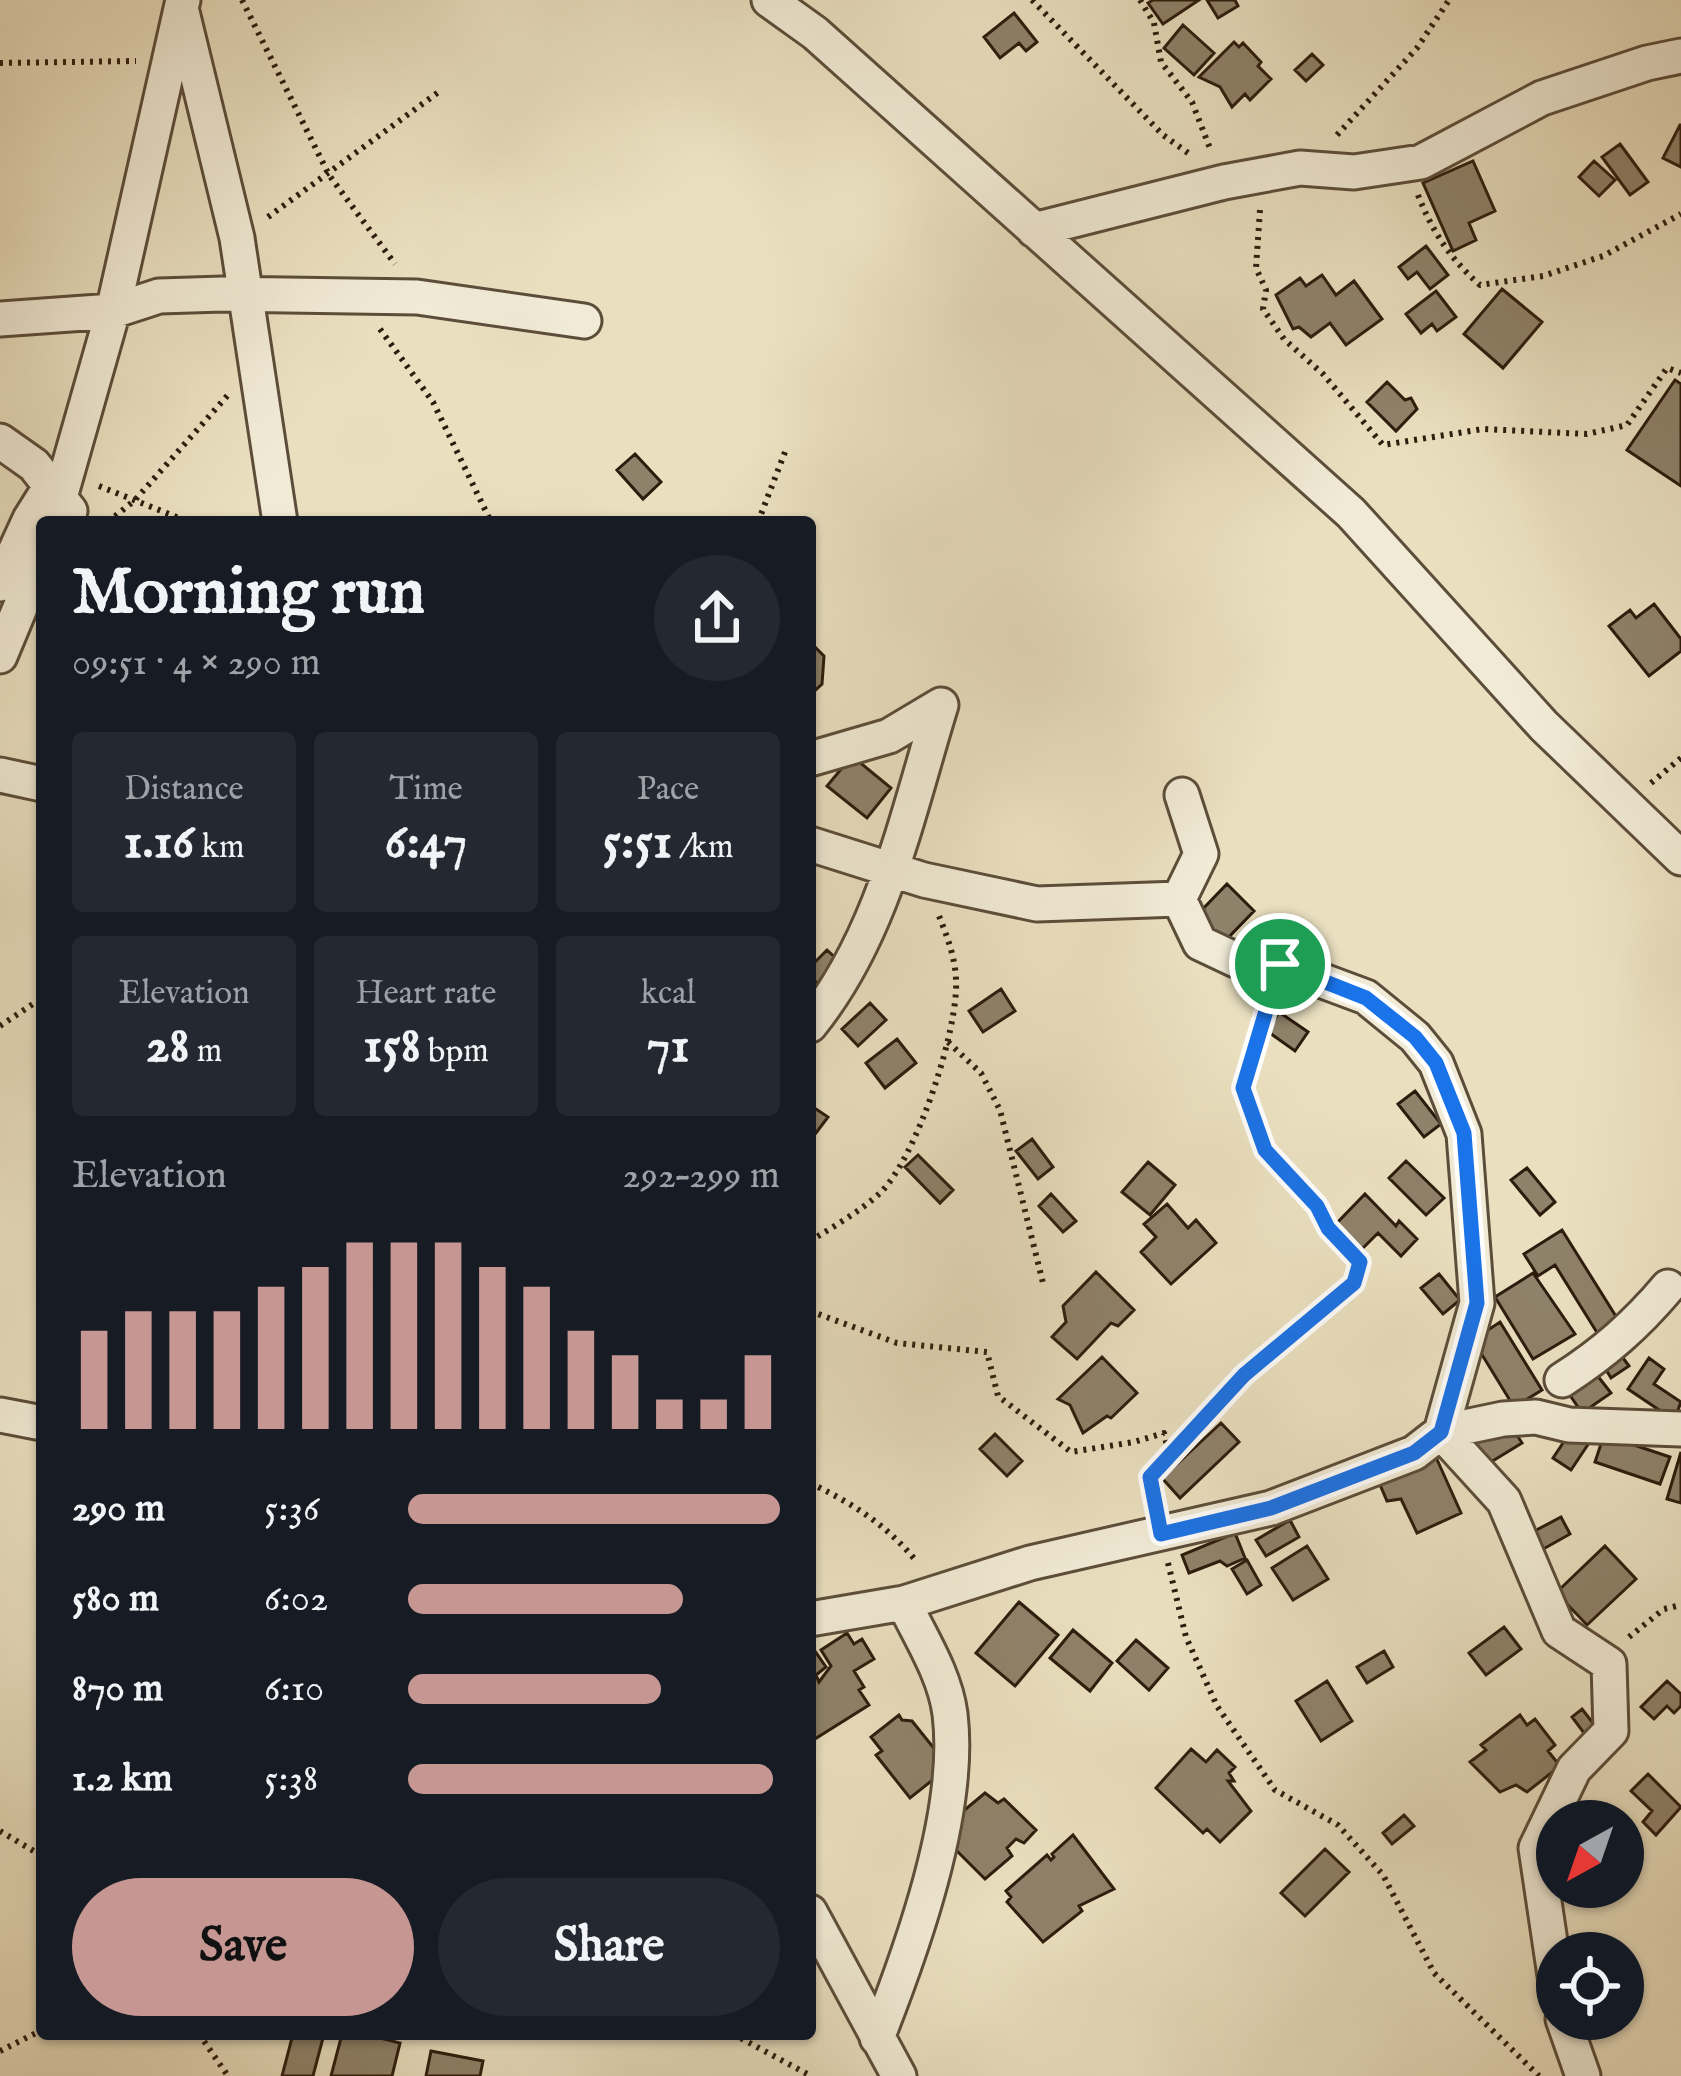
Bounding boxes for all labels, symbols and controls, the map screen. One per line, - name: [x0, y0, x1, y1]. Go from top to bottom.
- text: Morning run: [72, 552, 425, 636]
- button: share: [654, 555, 780, 681]
- text: 09:51 · 4 × 290 m: [72, 639, 321, 688]
- text: Distance: [124, 769, 244, 811]
- text: Time: [389, 769, 463, 811]
- text: Pace: [637, 769, 699, 811]
- text: 1.16: [124, 811, 194, 876]
- text: 6:47: [385, 811, 467, 876]
- text: 5:51: [602, 811, 672, 876]
- text: km: [194, 827, 244, 869]
- text: /km: [672, 827, 734, 869]
- pin: [1229, 913, 1331, 1015]
- icon: arrive: [1247, 931, 1313, 997]
- text: Elevation: [119, 973, 249, 1015]
- text: Heart rate: [356, 973, 496, 1015]
- text: kcal: [641, 973, 696, 1015]
- text: 28: [146, 1015, 190, 1080]
- text: 158: [363, 1015, 421, 1080]
- text: 71: [647, 1015, 689, 1080]
- text: m: [190, 1031, 222, 1073]
- text: bpm: [421, 1031, 489, 1073]
- text: Elevation: [72, 1152, 227, 1201]
- text: 292–299 m: [622, 1152, 780, 1201]
- text: 290 m: [72, 1485, 165, 1534]
- text: 5:36: [264, 1485, 319, 1534]
- text: 580 m: [72, 1575, 159, 1624]
- text: 6:02: [264, 1575, 328, 1624]
- text: 870 m: [72, 1665, 163, 1714]
- text: 6:10: [264, 1665, 324, 1714]
- text: 1.2 km: [72, 1755, 173, 1804]
- text: 5:38: [264, 1755, 318, 1804]
- north arrow: [1536, 1800, 1644, 1908]
- map controls: [1536, 1800, 1644, 2040]
- button: Save: [72, 1878, 414, 2016]
- button: Share: [438, 1878, 780, 2016]
- button: locate: [1536, 1932, 1644, 2040]

